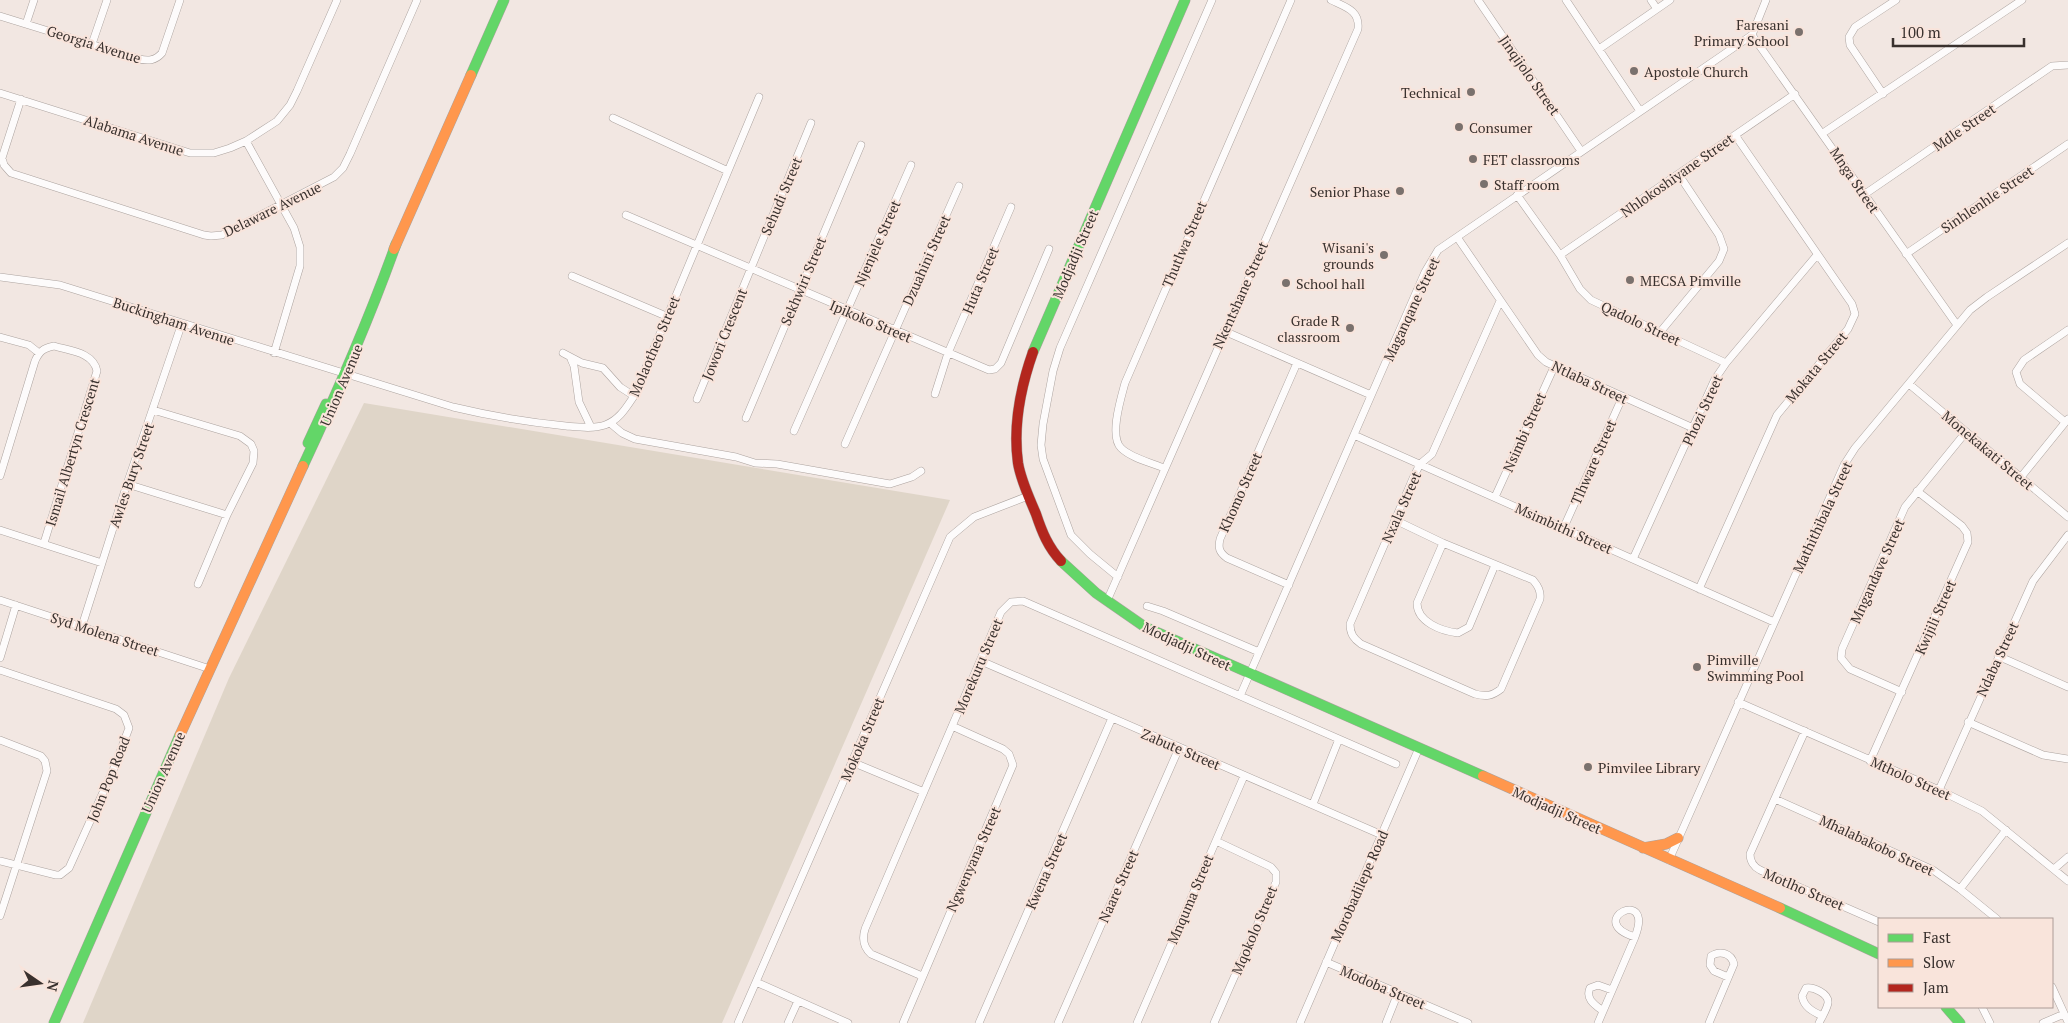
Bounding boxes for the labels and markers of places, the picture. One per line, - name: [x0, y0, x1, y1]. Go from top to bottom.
- place label: Faresani Primary School: [1694, 15, 1789, 50]
- marker: Faresani Primary School: [1793, 26, 1805, 38]
- place label: Apostole Church: [1644, 62, 1748, 81]
- marker: Apostole Church: [1628, 65, 1640, 77]
- place label: Technical: [1401, 83, 1461, 102]
- marker: Technical: [1465, 86, 1477, 98]
- place label: Consumer: [1469, 118, 1533, 137]
- marker: Consumer: [1453, 121, 1465, 133]
- place label: FET classrooms: [1483, 150, 1580, 169]
- marker: FET classrooms: [1467, 153, 1479, 165]
- place label: Staff room: [1494, 175, 1560, 194]
- marker: Staff room: [1478, 178, 1490, 190]
- place label: Senior Phase: [1310, 182, 1390, 201]
- marker: Senior Phase: [1394, 185, 1406, 197]
- place label: Wisani's grounds: [1322, 238, 1374, 273]
- marker: Wisani's grounds: [1378, 249, 1390, 261]
- place label: MECSA Pimville: [1640, 271, 1741, 290]
- place label: School hall: [1296, 274, 1365, 293]
- marker: MECSA Pimville: [1624, 274, 1636, 286]
- marker: School hall: [1280, 277, 1292, 289]
- place label: Grade R classroom: [1277, 311, 1340, 346]
- marker: Grade R classroom: [1344, 322, 1356, 334]
- place label: Pimville Swimming Pool: [1707, 650, 1804, 685]
- marker: Pimville Swimming Pool: [1691, 661, 1703, 673]
- place label: Pimvilee Library: [1598, 758, 1701, 777]
- marker: Pimvilee Library: [1582, 761, 1594, 773]

